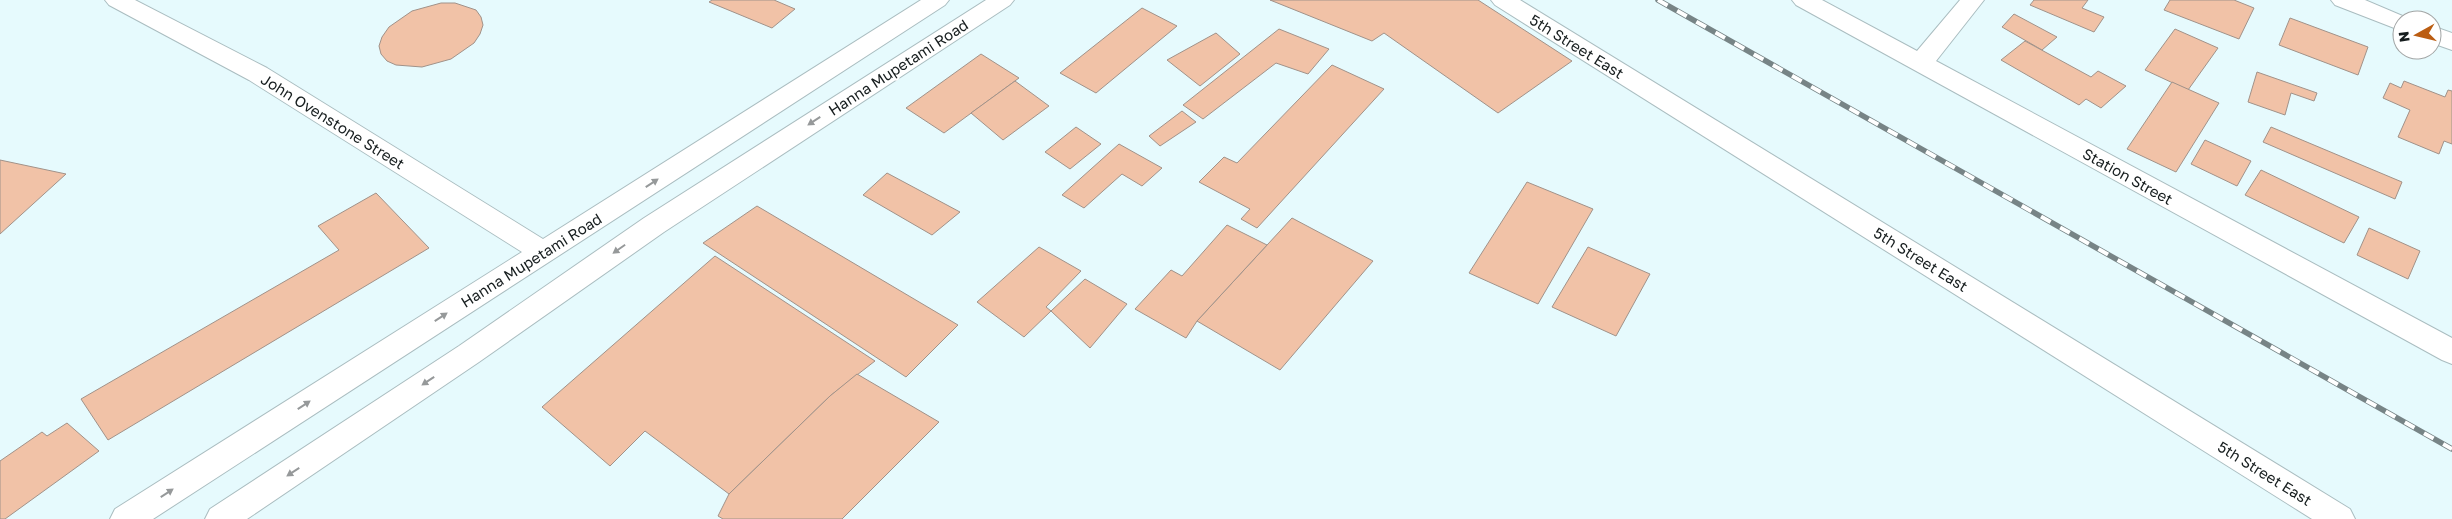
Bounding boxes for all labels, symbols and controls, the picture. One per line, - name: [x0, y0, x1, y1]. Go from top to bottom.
- street label: 5th Street East: [1527, 10, 1627, 82]
- north arrow: [2392, 10, 2442, 60]
- street label: Hanna Mupetami Road: [825, 15, 971, 119]
- text: N: [2394, 30, 2413, 43]
- street label: John Ovenstone Street: [258, 69, 408, 173]
- one-way arrow: [807, 117, 820, 126]
- street label: Station Street: [2080, 144, 2176, 208]
- one-way arrow: [645, 179, 659, 188]
- street label: Hanna Mupetami Road: [457, 209, 605, 311]
- street label: 5th Street East: [1871, 223, 1971, 295]
- one-way arrow: [613, 244, 626, 254]
- one-way arrow: [434, 312, 447, 322]
- one-way arrow: [422, 377, 435, 386]
- one-way arrow: [297, 400, 311, 410]
- street label: 5th Street East: [2215, 437, 2315, 509]
- one-way arrow: [287, 467, 300, 476]
- one-way arrow: [161, 488, 174, 497]

